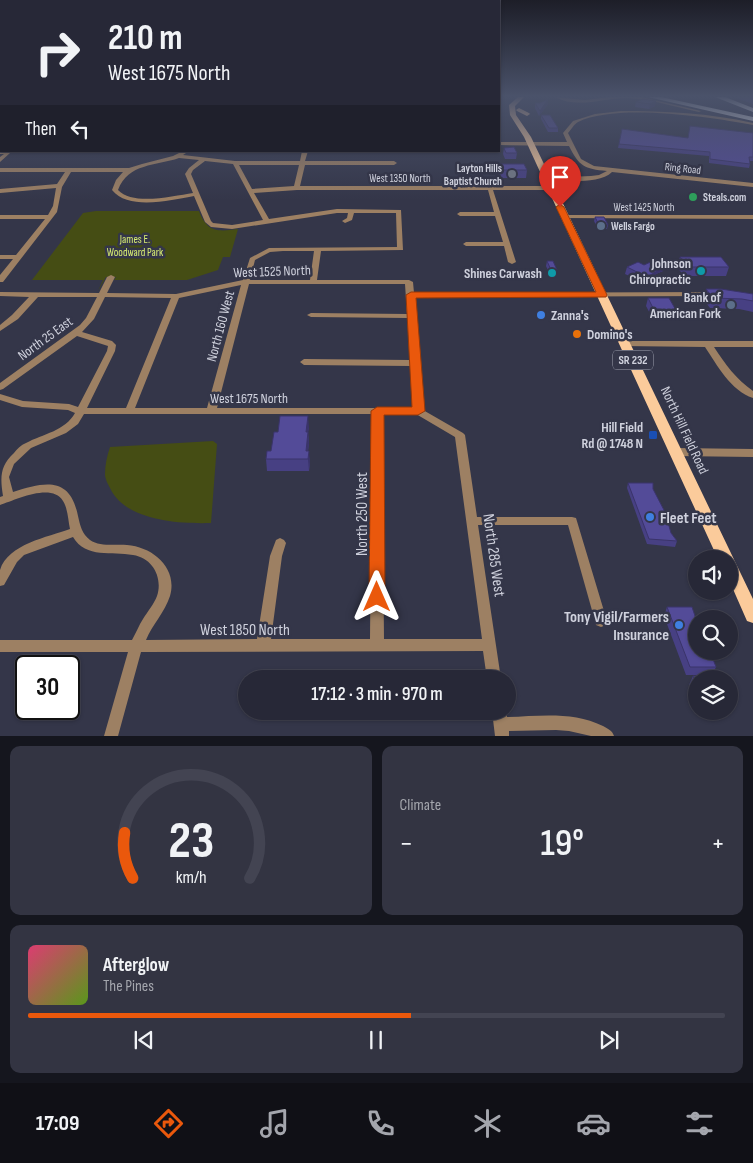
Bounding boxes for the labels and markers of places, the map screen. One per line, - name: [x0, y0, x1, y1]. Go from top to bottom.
- pin: [539, 156, 581, 207]
- place label: Layton Hills Baptist Church: [444, 162, 502, 188]
- marker: Layton Hills Baptist Church: [506, 168, 518, 180]
- marker: Steals.com: [687, 191, 699, 203]
- place label: Steals.com: [703, 191, 746, 204]
- marker: Wells Fargo: [595, 220, 607, 232]
- place label: Wells Fargo: [611, 220, 655, 233]
- place label: Johnson Chiropractic: [629, 255, 691, 288]
- place label: Shines Carwash: [464, 265, 542, 282]
- marker: Johnson Chiropractic: [695, 265, 707, 277]
- marker: Shines Carwash: [546, 267, 558, 279]
- place label: Bank of American Fork: [649, 289, 722, 322]
- marker: Bank of American Fork: [725, 299, 737, 311]
- place label: Zanna's: [551, 307, 589, 324]
- marker: Zanna's: [535, 309, 547, 321]
- place label: Domino's: [587, 326, 633, 343]
- marker: Domino's: [571, 328, 583, 340]
- place label: Hill Field Rd @ 1748 N: [582, 419, 643, 452]
- marker: Hill Field Rd @ 1748 N: [647, 429, 659, 441]
- place label: Fleet Feet: [660, 509, 717, 528]
- marker: Fleet Feet: [644, 511, 656, 523]
- place label: Tony Vigil/Farmers Insurance: [564, 608, 669, 645]
- marker: Tony Vigil/Farmers Insurance: [673, 619, 685, 631]

